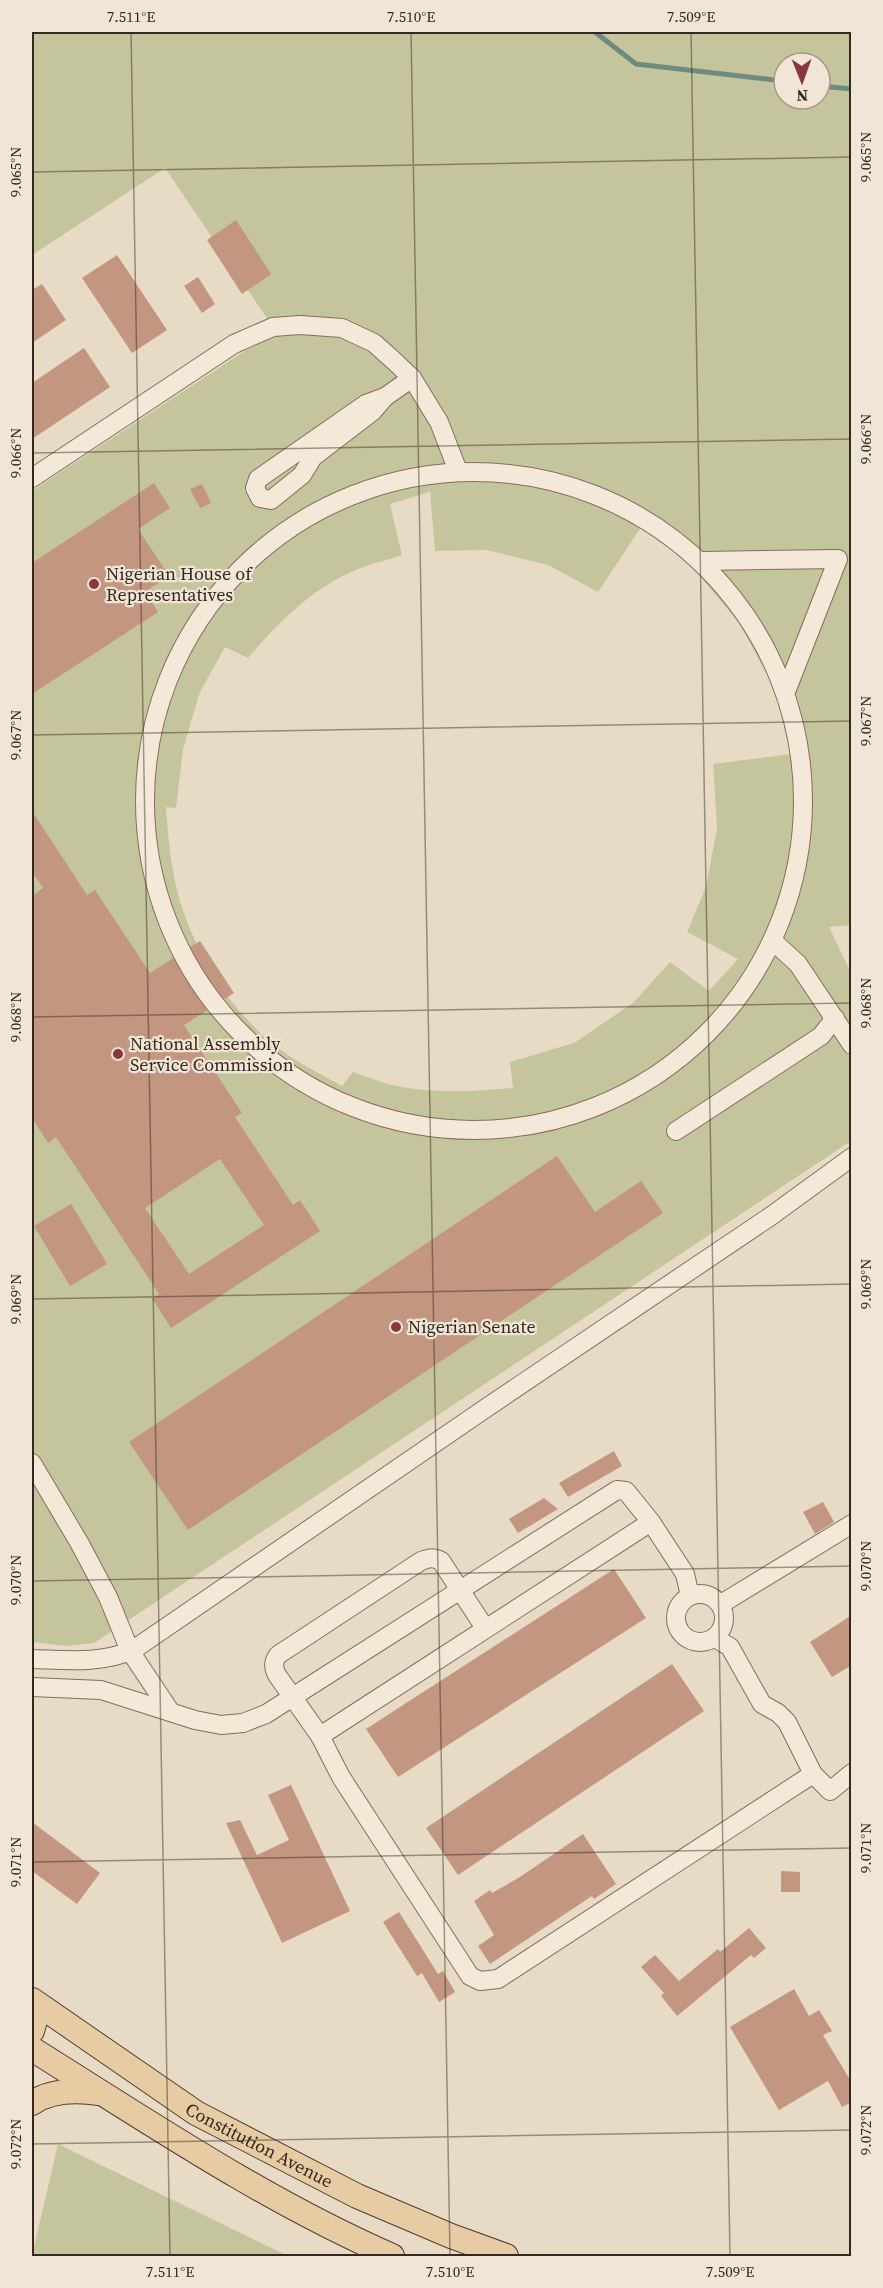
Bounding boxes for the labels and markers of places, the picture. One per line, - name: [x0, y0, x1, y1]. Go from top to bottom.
- place label: Nigerian House of Representatives: [106, 561, 253, 607]
- marker: Nigerian House of Representatives: [87, 577, 101, 591]
- place label: National Assembly Service Commission: [130, 1031, 294, 1077]
- marker: National Assembly Service Commission: [111, 1047, 125, 1061]
- place label: Nigerian Senate: [408, 1314, 536, 1339]
- marker: Nigerian Senate: [389, 1320, 403, 1334]

